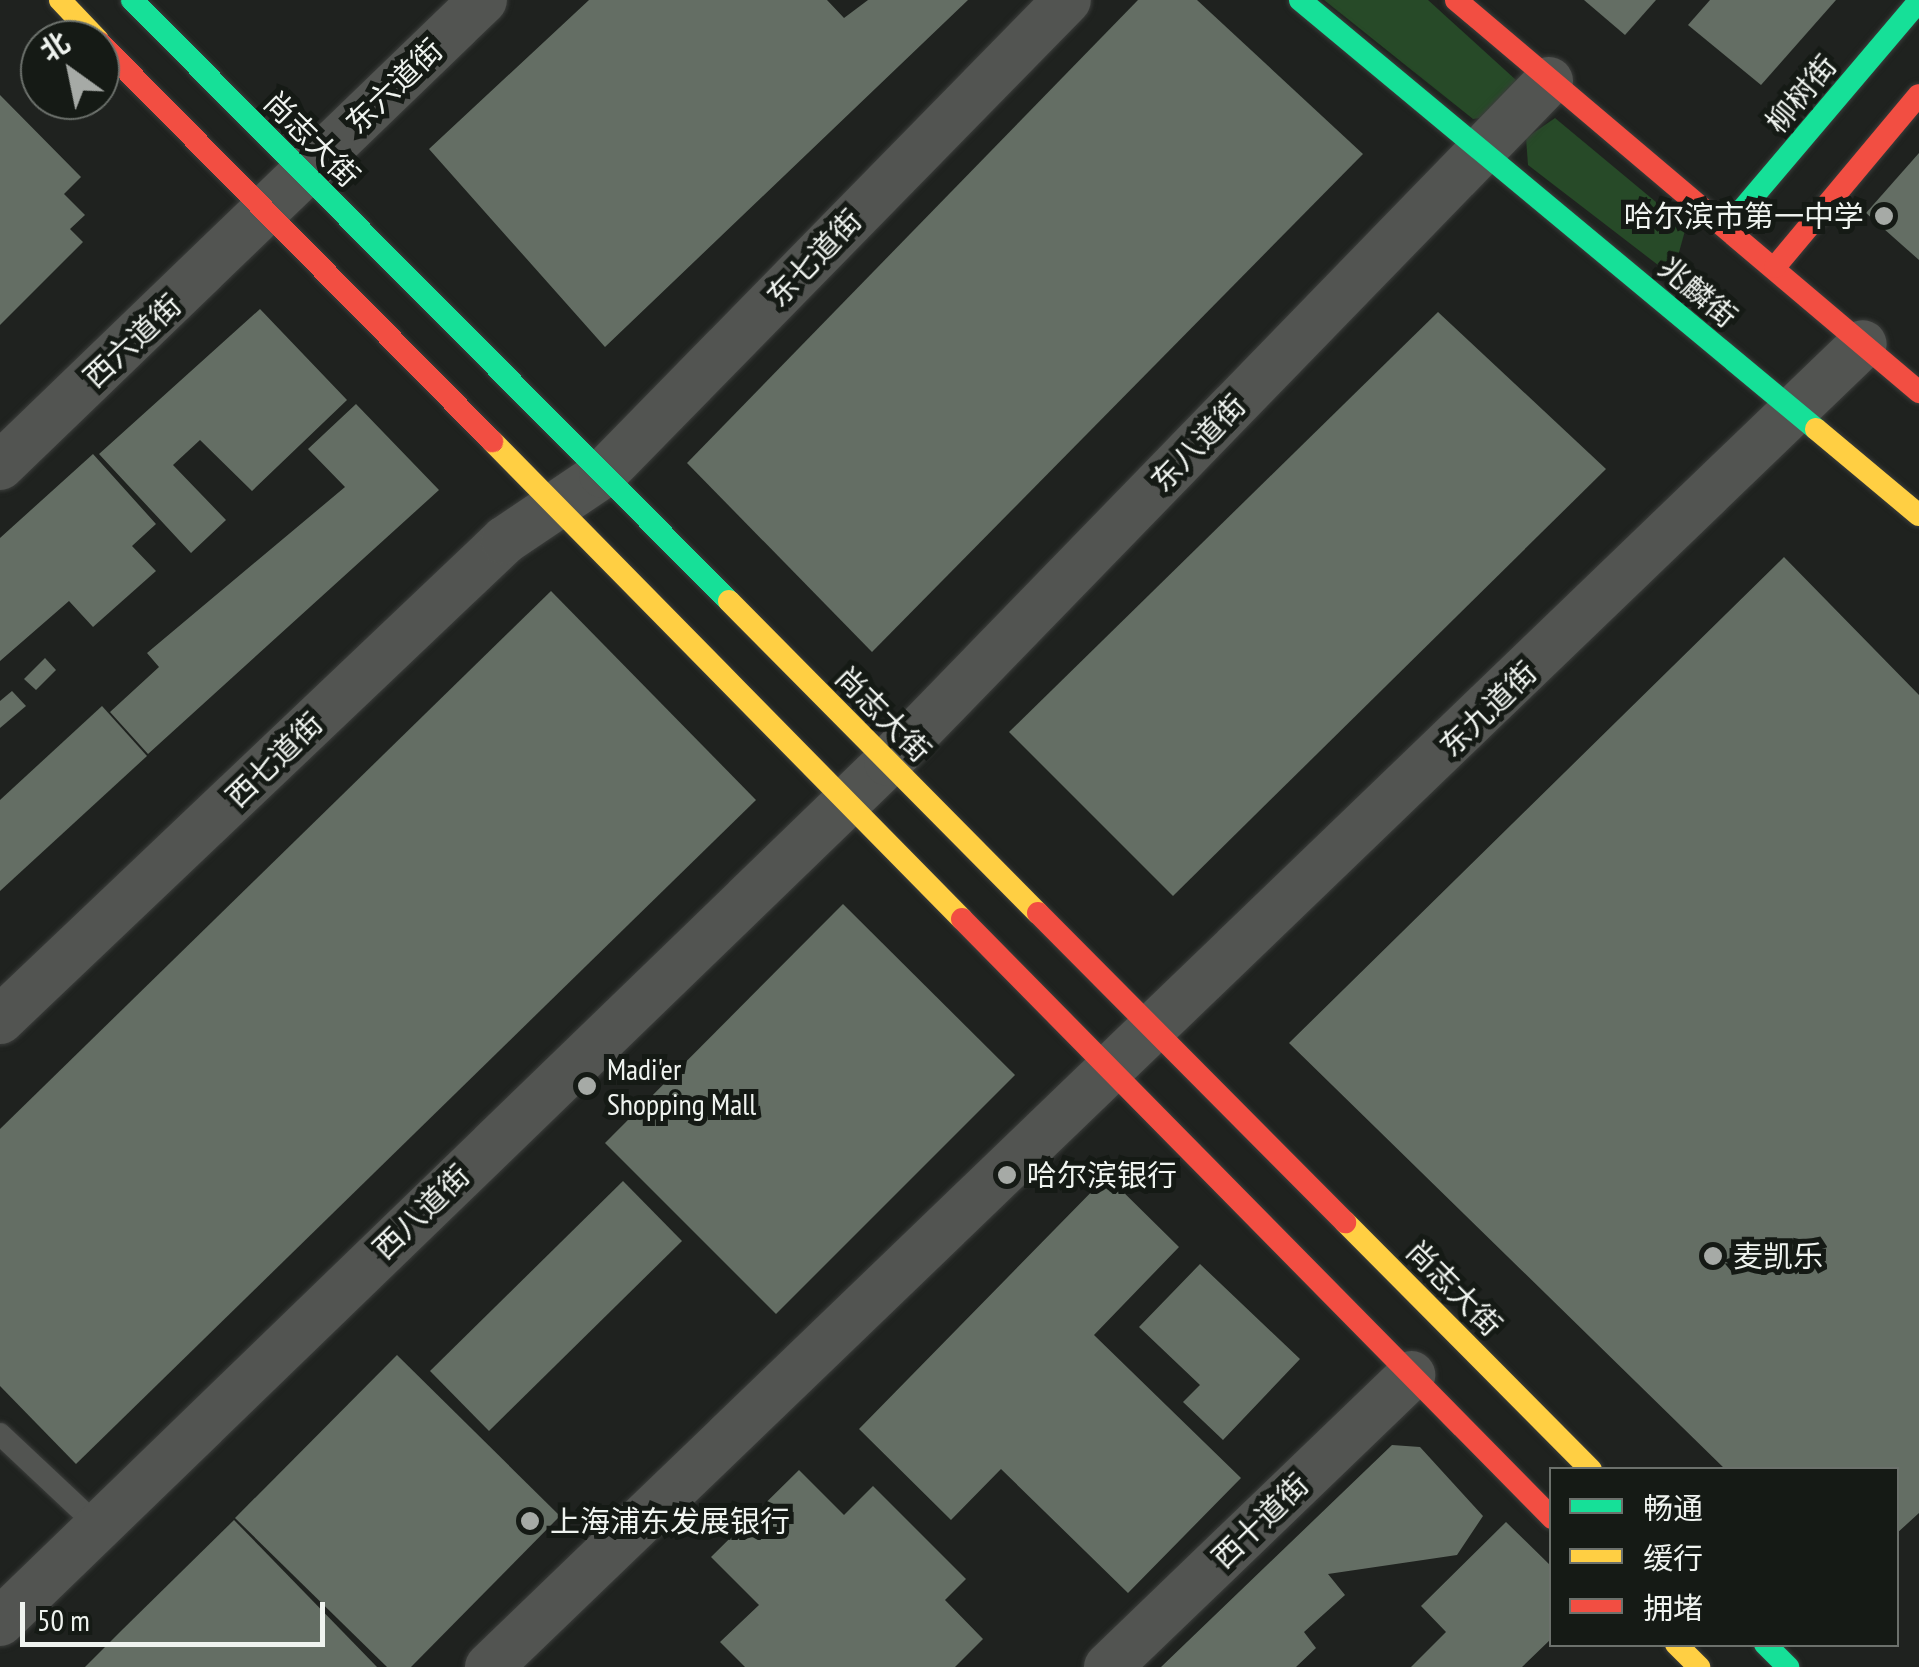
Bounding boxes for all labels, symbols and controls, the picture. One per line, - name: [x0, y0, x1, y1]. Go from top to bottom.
- north arrow: [20, 20, 120, 120]
- text: 北: [33, 23, 76, 69]
- street label: 东六道街: [338, 31, 450, 141]
- street label: 柳树街: [1758, 48, 1844, 140]
- street label: 尚志大街: [257, 84, 367, 194]
- place label: 哈尔滨市第一中学: [1624, 198, 1864, 234]
- street label: 东七道街: [759, 202, 869, 314]
- marker: 哈尔滨市第一中学: [1873, 205, 1895, 227]
- street label: 兆麟街: [1652, 249, 1744, 335]
- street label: 西六道街: [76, 287, 188, 395]
- street label: 东八道街: [1143, 387, 1253, 499]
- street label: 东九道街: [1432, 654, 1544, 764]
- street label: 尚志大街: [828, 659, 938, 769]
- street label: 西七道街: [218, 705, 330, 815]
- place label: Madi'er Shopping Mall: [607, 1051, 756, 1122]
- marker: Madi'er Shopping Mall: [576, 1075, 598, 1097]
- street label: 西八道街: [365, 1157, 477, 1267]
- place label: 哈尔滨银行: [1027, 1157, 1177, 1193]
- marker: 哈尔滨银行: [996, 1164, 1018, 1186]
- street label: 尚志大街: [1399, 1233, 1509, 1343]
- place label: 麦凯乐: [1733, 1238, 1823, 1274]
- marker: 麦凯乐: [1702, 1245, 1724, 1267]
- street label: 西十道街: [1204, 1466, 1316, 1576]
- legend: [1549, 1467, 1899, 1647]
- text: 畅通: [1643, 1488, 1703, 1527]
- place label: 上海浦东发展银行: [550, 1503, 790, 1539]
- marker: 上海浦东发展银行: [519, 1510, 541, 1532]
- text: 缓行: [1643, 1538, 1703, 1577]
- scale bar: [25, 1582, 330, 1644]
- text: 拥堵: [1643, 1588, 1703, 1627]
- text: 50 m: [37, 1600, 90, 1639]

